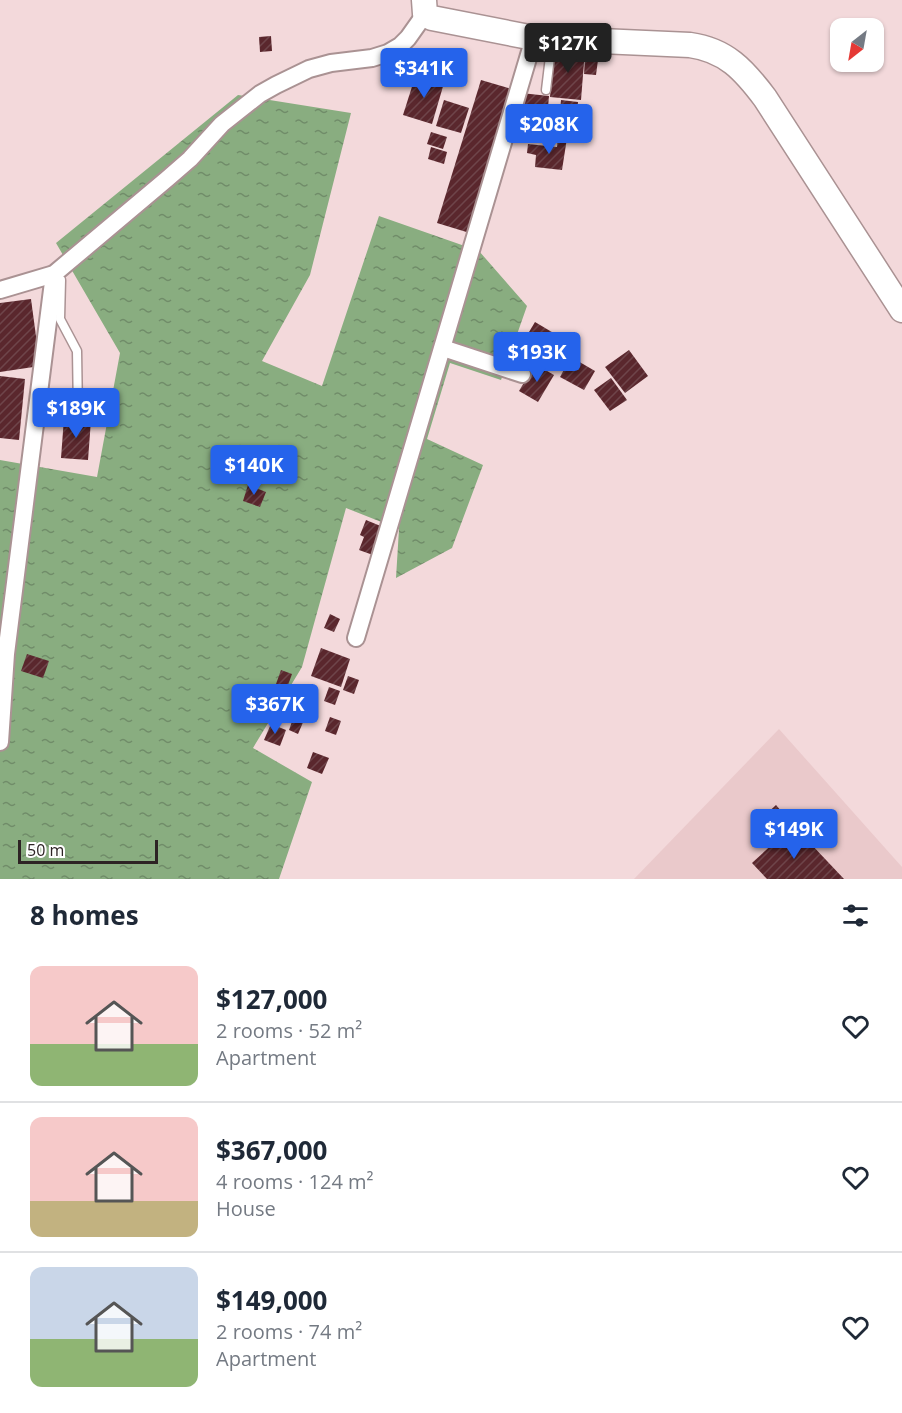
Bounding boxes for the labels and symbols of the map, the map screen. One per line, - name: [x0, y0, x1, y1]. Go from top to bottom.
- north arrow: [830, 18, 884, 72]
- pin: $127K: [526, 23, 610, 74]
- pin: $341K: [382, 48, 466, 99]
- pin: $208K: [507, 104, 591, 155]
- pin: $193K: [495, 332, 579, 383]
- pin: $189K: [34, 388, 118, 439]
- pin: $140K: [212, 445, 296, 496]
- pin: $367K: [233, 684, 317, 735]
- pin: $149K: [752, 809, 836, 860]
- scale bar: [18, 837, 158, 864]

